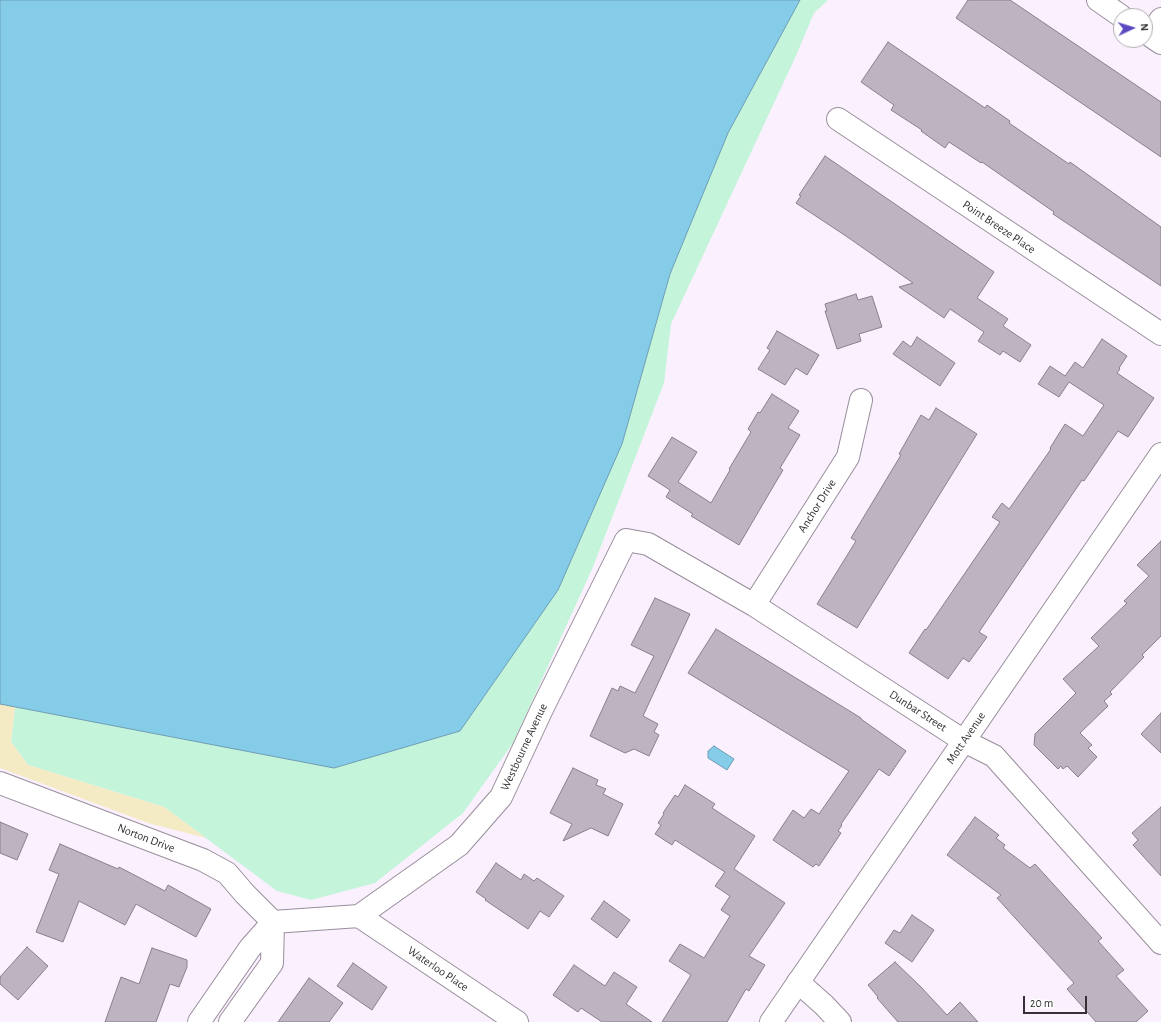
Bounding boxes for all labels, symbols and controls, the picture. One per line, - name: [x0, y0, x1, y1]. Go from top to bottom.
- north arrow: [1113, 8, 1153, 48]
- text: N: [1139, 23, 1150, 31]
- street label: Point Breeze Place: [960, 197, 1038, 257]
- street label: Anchor Drive: [795, 477, 839, 535]
- street label: Dunbar Street: [887, 687, 949, 735]
- street label: Westbourne Avenue: [497, 701, 551, 793]
- street label: Mott Avenue: [943, 709, 989, 767]
- street label: Norton Drive: [115, 820, 177, 856]
- street label: Waterloo Place: [405, 943, 471, 995]
- scale bar: [1025, 988, 1089, 1014]
- text: 20 m: [1030, 997, 1053, 1009]

